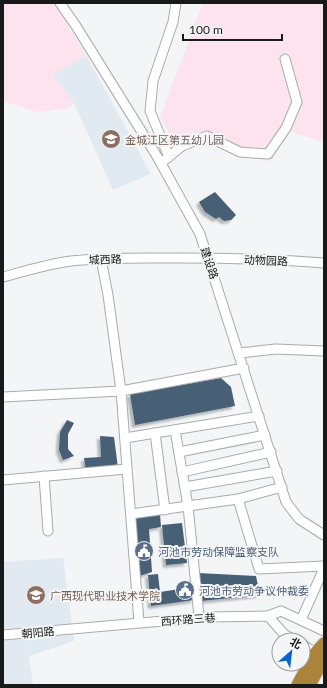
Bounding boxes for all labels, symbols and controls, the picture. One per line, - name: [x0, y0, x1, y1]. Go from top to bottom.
- scale bar: [183, 16, 282, 42]
- text: 100 m: [189, 22, 223, 37]
- school or university icon: 金城江区第五幼儿园: [100, 128, 122, 150]
- place label: 金城江区第五幼儿园: [125, 133, 224, 146]
- street label: 建设路: [199, 245, 221, 281]
- street label: 城西路: [88, 252, 122, 266]
- street label: 动物园路: [244, 253, 288, 267]
- public building icon: 河池市劳动保障监察支队: [133, 540, 155, 562]
- place label: 河池市劳动保障监察支队: [158, 545, 279, 558]
- public building icon: 河池市劳动争议仲裁委: [174, 579, 196, 601]
- school or university icon: 广西现代职业技术学院: [25, 584, 47, 606]
- place label: 河池市劳动争议仲裁委: [199, 584, 309, 597]
- place label: 广西现代职业技术学院: [50, 589, 160, 602]
- street label: 西环路三巷: [160, 611, 216, 627]
- street label: 朝阳路: [21, 624, 55, 640]
- north arrow: [271, 632, 311, 672]
- text: 北: [288, 634, 304, 651]

